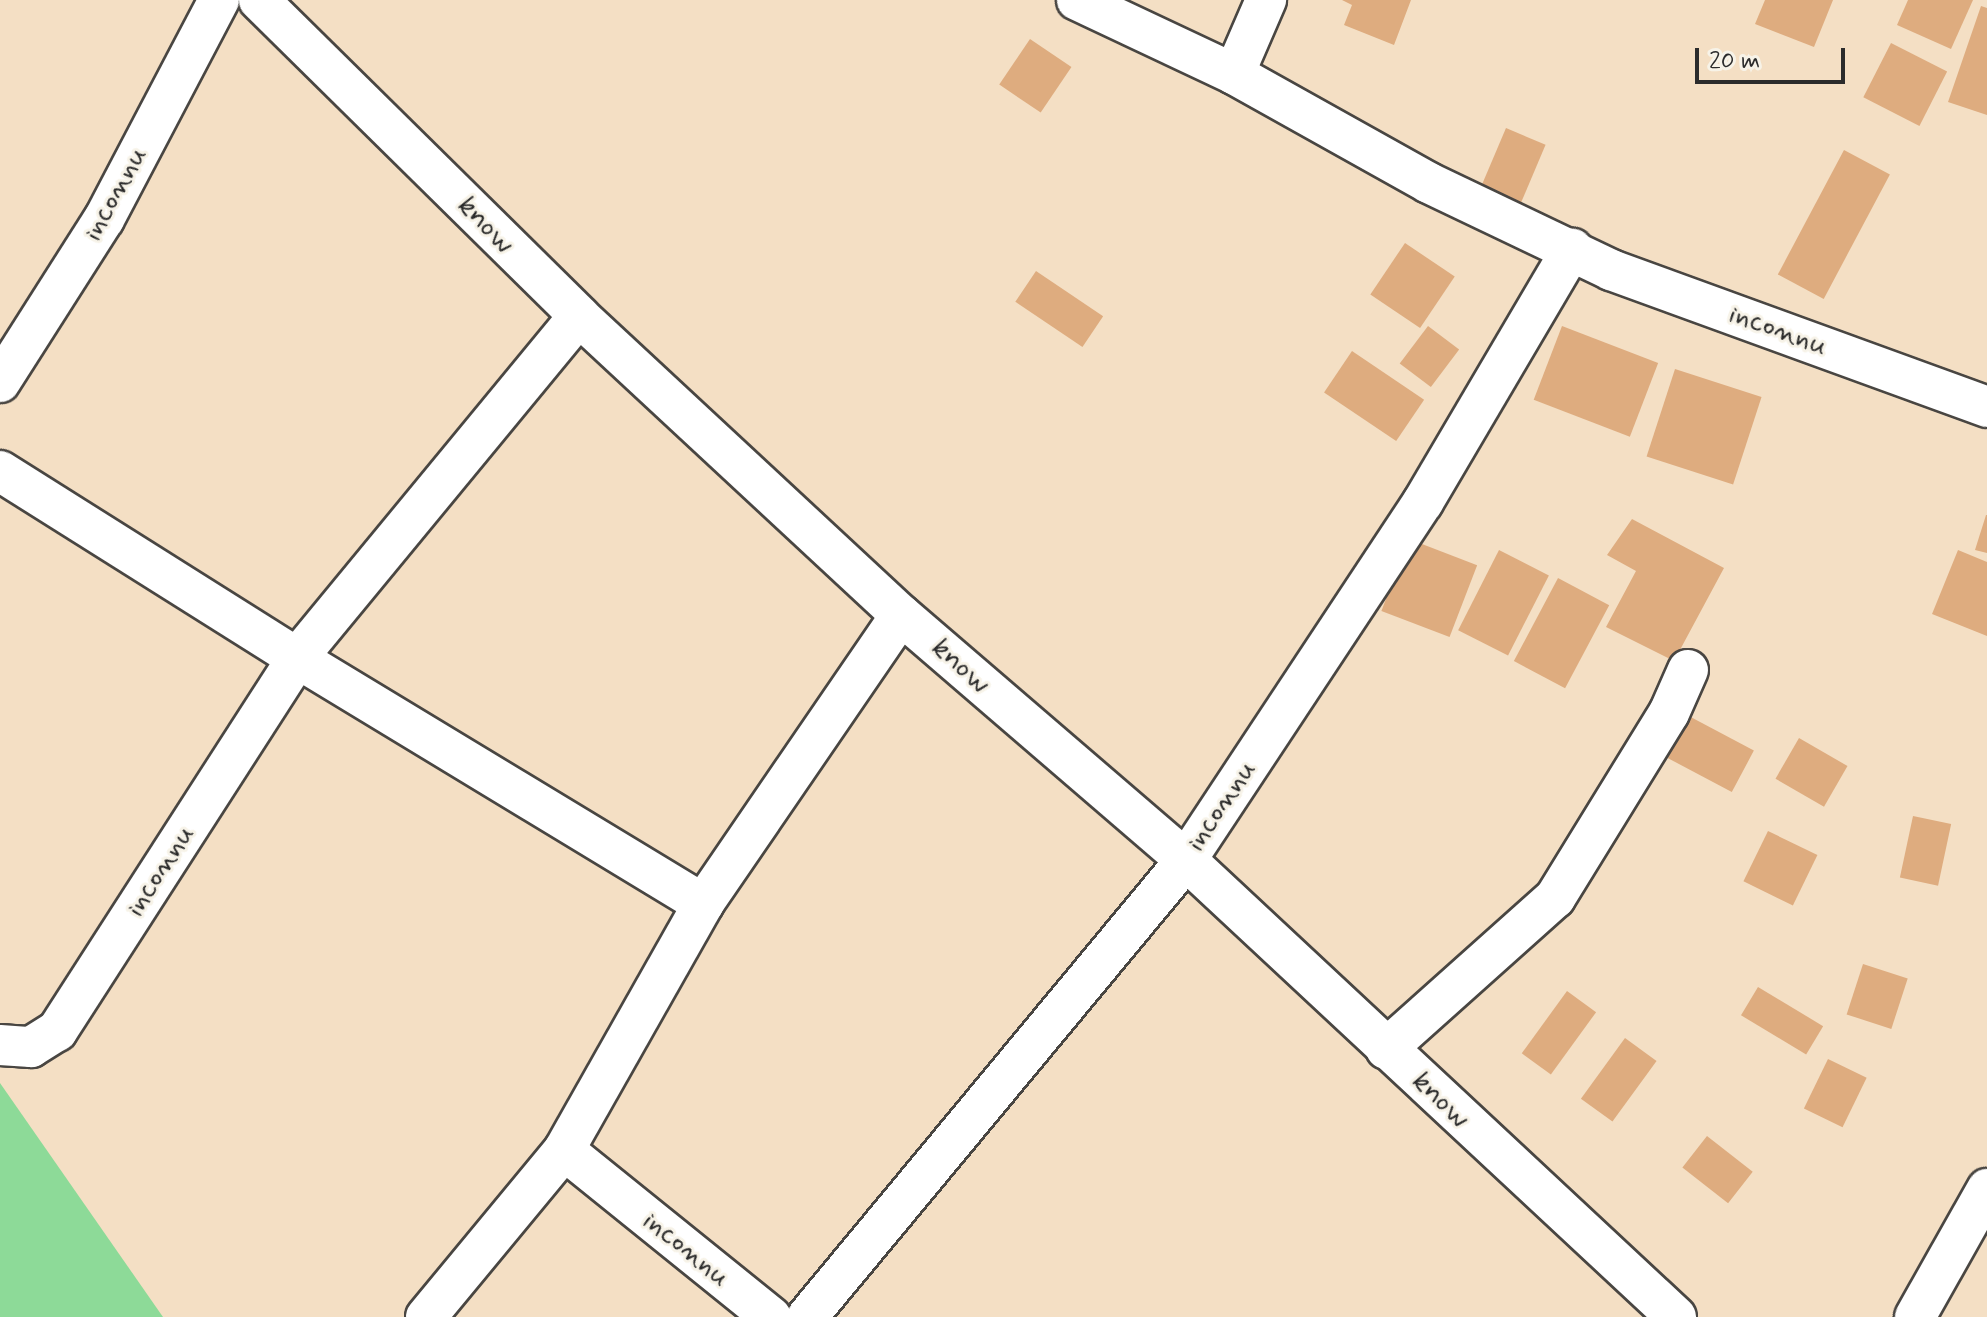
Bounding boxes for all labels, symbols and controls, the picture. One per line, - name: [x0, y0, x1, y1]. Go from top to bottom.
- scale bar: [1699, 32, 1849, 82]
- text: 20 m: [1709, 46, 1760, 77]
- street label: inconnu: [74, 141, 156, 247]
- street label: know: [449, 188, 523, 262]
- street label: inconnu: [1724, 296, 1832, 364]
- street label: know: [924, 630, 998, 702]
- street label: inconnu: [1178, 754, 1264, 858]
- street label: inconnu: [117, 818, 203, 924]
- street label: know: [1404, 1064, 1478, 1136]
- street label: inconnu: [635, 1203, 737, 1295]

